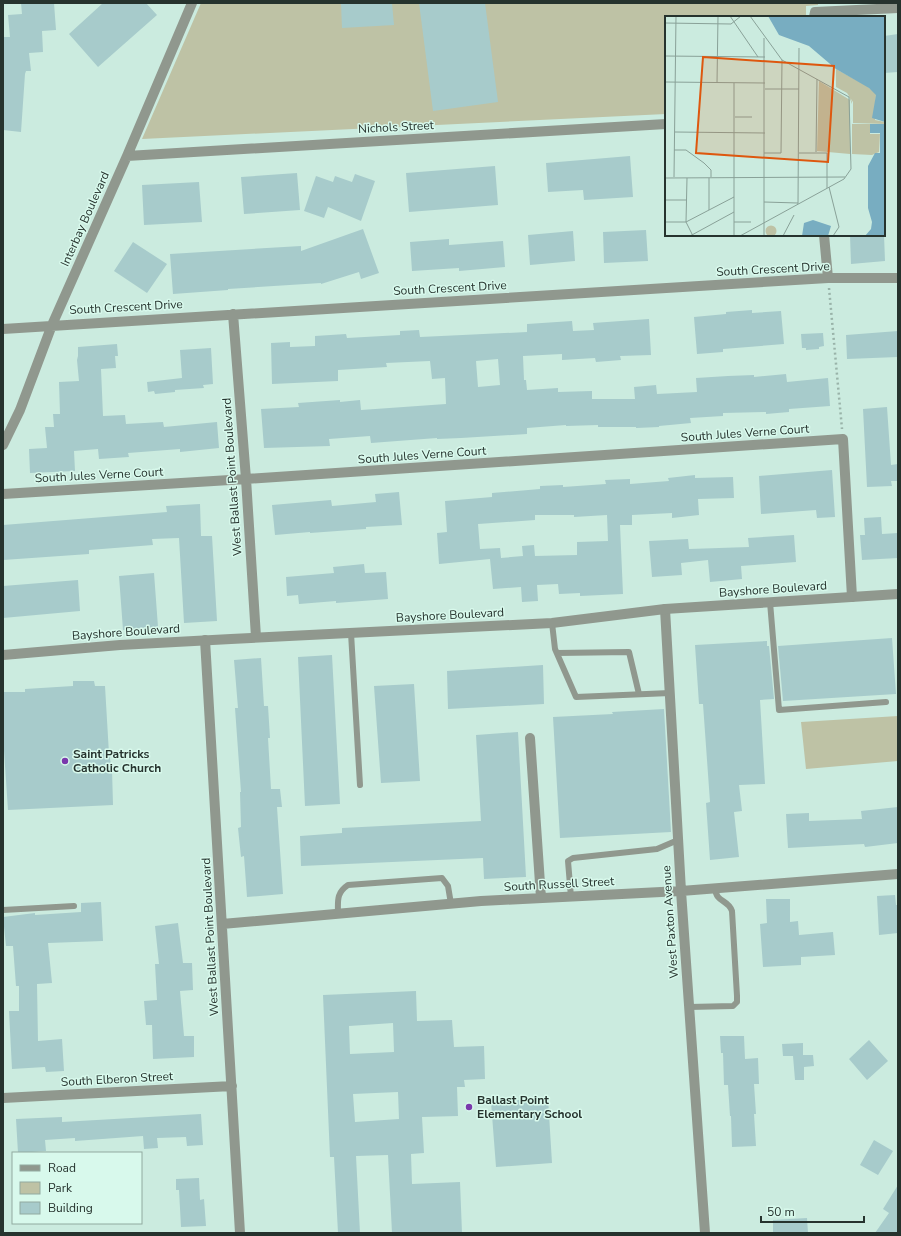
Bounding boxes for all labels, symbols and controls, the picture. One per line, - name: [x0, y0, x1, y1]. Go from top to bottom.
- inset map: [665, 16, 885, 236]
- street label: Nichols Street: [358, 117, 435, 137]
- street label: Interbay Boulevard: [57, 169, 113, 269]
- street label: South Crescent Drive: [716, 258, 830, 280]
- street label: South Crescent Drive: [393, 277, 507, 299]
- street label: South Crescent Drive: [69, 296, 183, 318]
- street label: West Ballast Point Boulevard: [218, 397, 246, 557]
- street label: South Jules Verne Court: [680, 420, 811, 445]
- street label: South Jules Verne Court: [357, 442, 488, 467]
- street label: South Jules Verne Court: [34, 464, 164, 486]
- street label: Bayshore Boulevard: [718, 577, 828, 601]
- street label: Bayshore Boulevard: [395, 604, 505, 626]
- street label: Bayshore Boulevard: [71, 620, 181, 644]
- place label: Saint Patricks Catholic Church: [73, 746, 161, 776]
- marker: Saint Patricks Catholic Church: [60, 756, 70, 766]
- street label: West Ballast Point Boulevard: [198, 857, 222, 1017]
- street label: West Paxton Avenue: [658, 865, 682, 979]
- street label: South Russell Street: [503, 873, 615, 895]
- street label: South Elberon Street: [60, 1068, 174, 1090]
- place label: Ballast Point Elementary School: [477, 1092, 582, 1122]
- marker: Ballast Point Elementary School: [464, 1102, 474, 1112]
- legend: [12, 1152, 142, 1224]
- text: Road: [48, 1160, 76, 1176]
- text: Park: [48, 1180, 73, 1196]
- scale bar: [761, 1198, 864, 1224]
- text: Building: [48, 1200, 93, 1216]
- text: 50 m: [767, 1204, 795, 1220]

